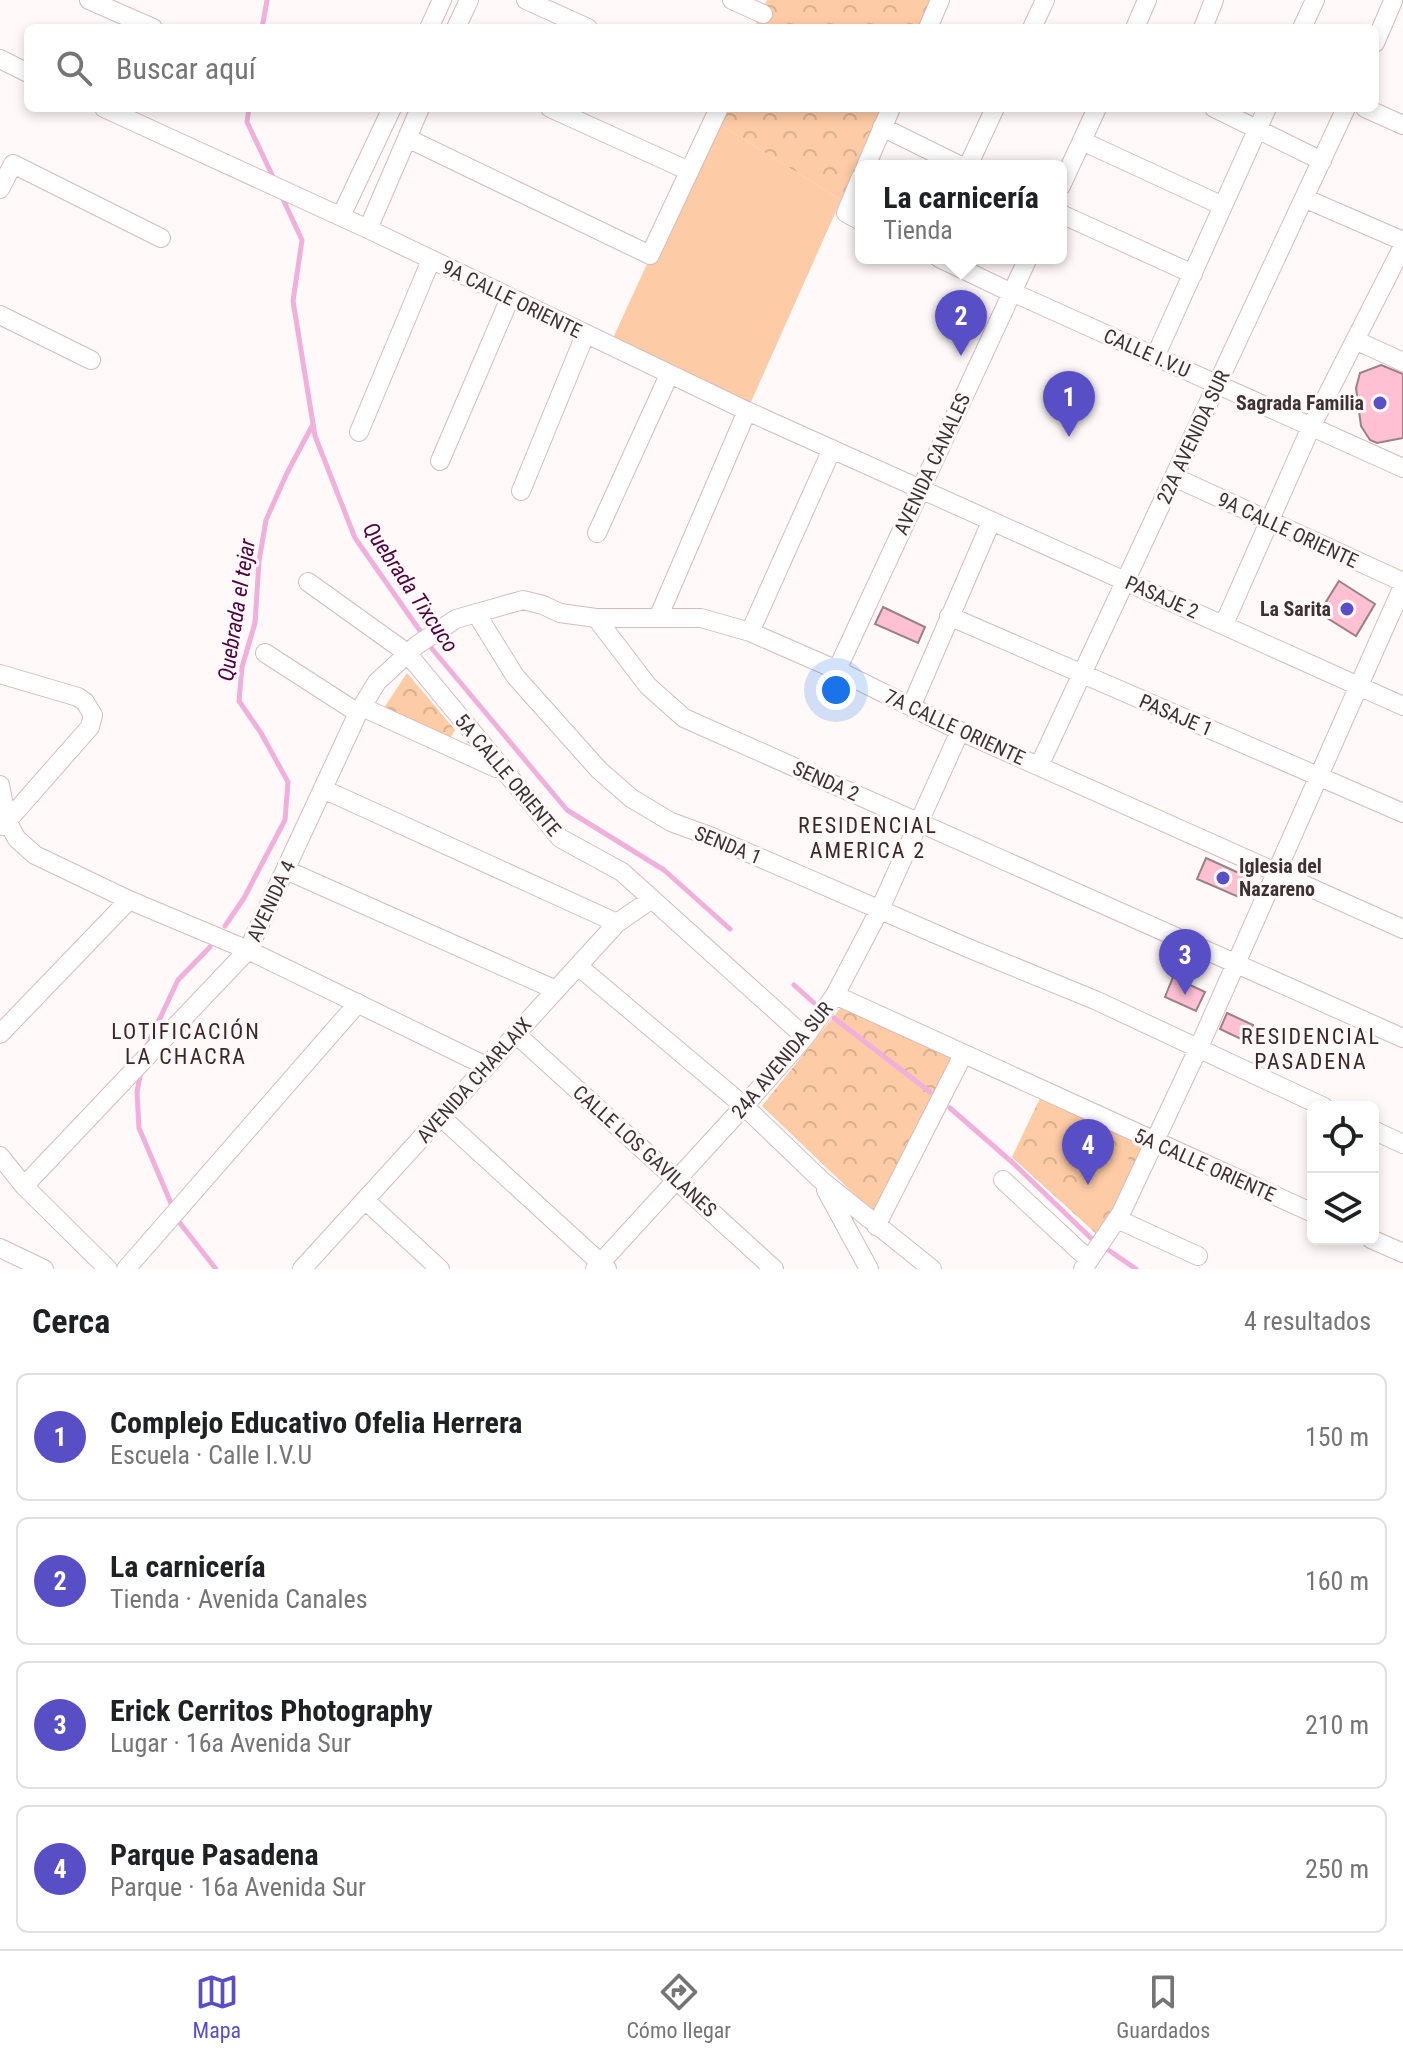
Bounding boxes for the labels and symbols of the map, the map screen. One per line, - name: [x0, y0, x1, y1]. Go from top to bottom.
- street label: 9A CALLE ORIENTE: [438, 255, 586, 343]
- pin: 2: [935, 290, 987, 356]
- street label: CALLE I.V.U: [1100, 323, 1194, 383]
- street label: 22A AVENIDA SUR: [1152, 366, 1235, 508]
- pin: 1: [1043, 371, 1095, 437]
- street label: AVENIDA CANALES: [889, 389, 975, 539]
- place label: Sagrada Familia: [1236, 391, 1364, 415]
- marker: Sagrada Familia: [1371, 394, 1389, 412]
- street label: 9A CALLE ORIENTE: [1214, 487, 1362, 573]
- water label: Quebrada Tixcuco: [358, 518, 463, 657]
- water label: Quebrada el tejar: [213, 537, 260, 683]
- street label: PASAJE 2: [1122, 570, 1202, 624]
- place label: La Sarita: [1260, 597, 1331, 621]
- marker: La Sarita: [1338, 600, 1356, 618]
- your location: [816, 670, 856, 710]
- street label: 7A CALLE ORIENTE: [881, 684, 1029, 770]
- street label: PASAJE 1: [1136, 689, 1216, 741]
- street label: 5A CALLE ORIENTE: [450, 709, 566, 841]
- street label: SENDA 2: [789, 756, 863, 806]
- district label: RESIDENCIAL AMERICA 2: [798, 813, 938, 863]
- street label: SENDA 1: [691, 821, 765, 869]
- place label: Iglesia del Nazareno: [1239, 854, 1322, 901]
- street label: AVENIDA 4: [242, 857, 300, 945]
- marker: Iglesia del Nazareno: [1214, 869, 1232, 887]
- pin: 3: [1159, 929, 1211, 995]
- street label: 24A AVENIDA SUR: [726, 997, 838, 1123]
- street label: AVENIDA CHARLAIX: [412, 1012, 536, 1148]
- district label: LOTIFICACIÓN LA CHACRA: [111, 1018, 261, 1069]
- district label: RESIDENCIAL PASADENA: [1241, 1024, 1381, 1074]
- street label: CALLE LOS GAVILANES: [568, 1080, 722, 1222]
- pin: 4: [1062, 1119, 1114, 1185]
- street label: 5A CALLE ORIENTE: [1130, 1123, 1280, 1207]

